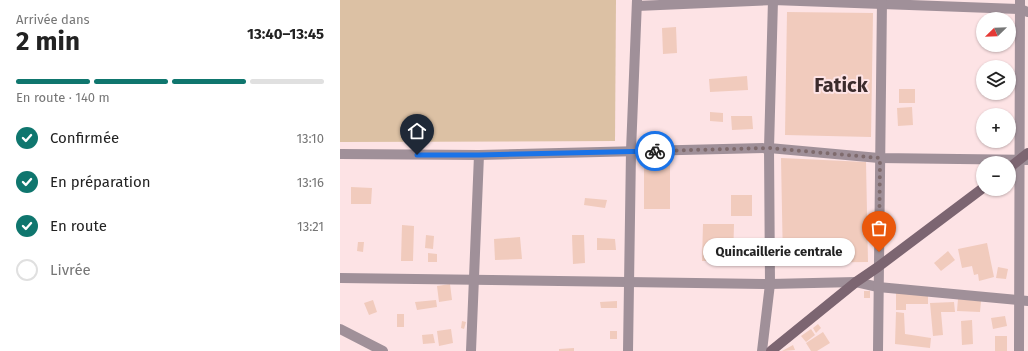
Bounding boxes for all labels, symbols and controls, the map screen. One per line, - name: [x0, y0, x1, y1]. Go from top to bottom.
- text: Arrivée dans: [16, 12, 90, 27]
- north arrow: [976, 12, 1016, 52]
- map controls: [976, 12, 1016, 196]
- text: 13:40–13:45: [247, 25, 324, 43]
- text: 2 min: [16, 26, 80, 57]
- button: layers: [976, 60, 1016, 100]
- district label: Fatick: [814, 73, 869, 97]
- text: En route · 140 m: [16, 90, 110, 105]
- button: +: [976, 108, 1016, 148]
- pin: [400, 114, 434, 155]
- icon: home: [406, 120, 428, 142]
- icon: check: [16, 127, 38, 149]
- text: Confirmée: [50, 129, 119, 147]
- text: 13:10: [296, 131, 324, 146]
- courier: [635, 131, 675, 171]
- icon: bike: [644, 140, 666, 162]
- button: −: [976, 156, 1016, 196]
- icon: check: [16, 171, 38, 193]
- text: En préparation: [50, 173, 151, 191]
- text: 13:16: [297, 175, 324, 190]
- pin: [862, 211, 896, 252]
- icon: check: [16, 215, 38, 237]
- text: En route: [50, 217, 107, 235]
- icon: bag: [868, 217, 890, 239]
- text: 13:21: [297, 219, 324, 234]
- callout: Quincaillerie centrale: [703, 238, 855, 266]
- text: Quincaillerie centrale: [716, 244, 842, 259]
- text: Livrée: [50, 261, 91, 279]

